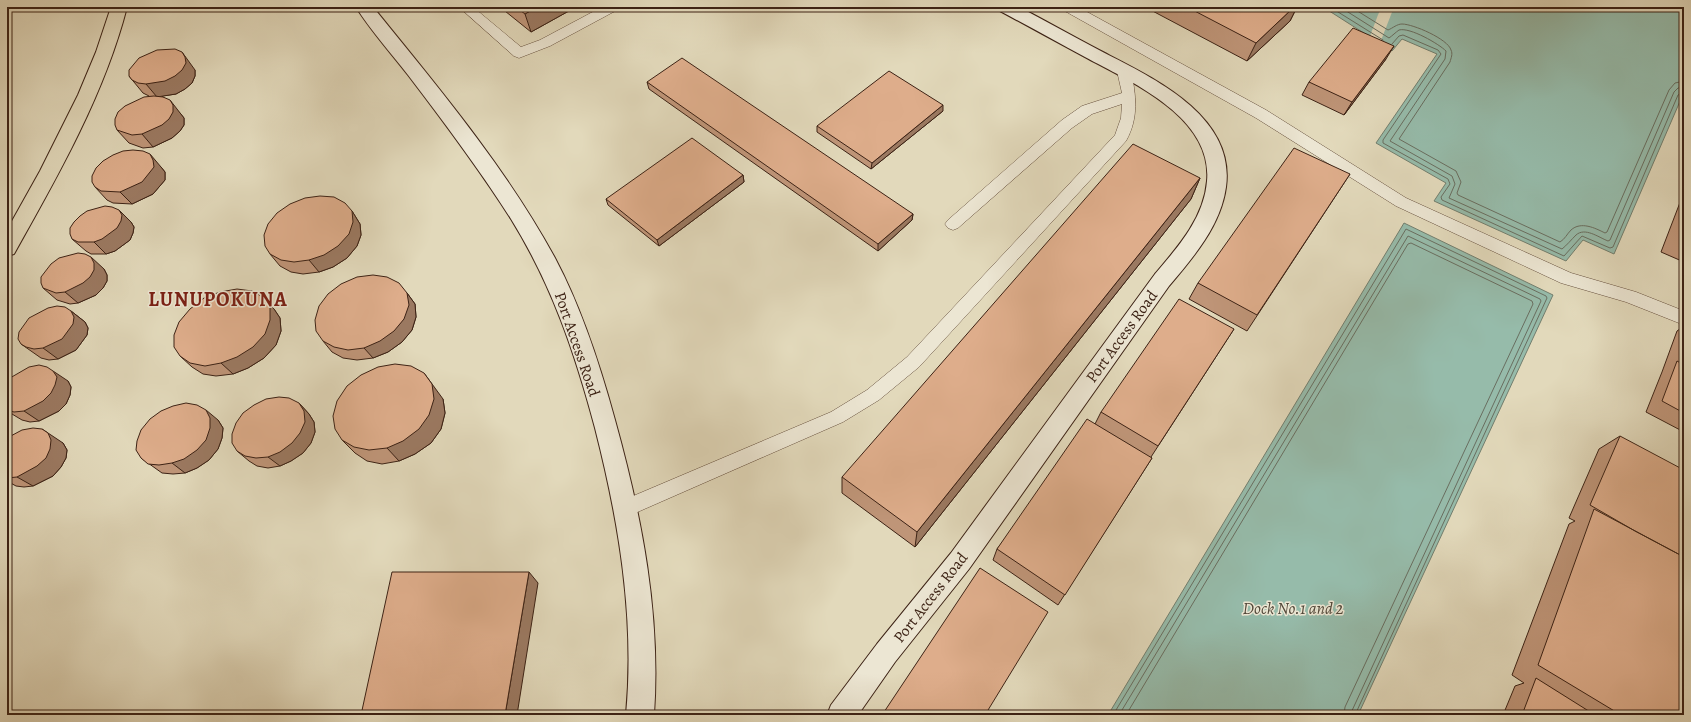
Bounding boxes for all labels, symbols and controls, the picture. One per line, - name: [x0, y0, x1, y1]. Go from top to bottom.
- district label: LUNUPOKUNA: [148, 286, 288, 313]
- street label: Port Access Road: [1081, 286, 1163, 387]
- street label: Port Access Road: [549, 289, 605, 400]
- street label: Port Access Road: [888, 547, 973, 647]
- water label: Dock No.1 and 2: [1243, 597, 1344, 620]

